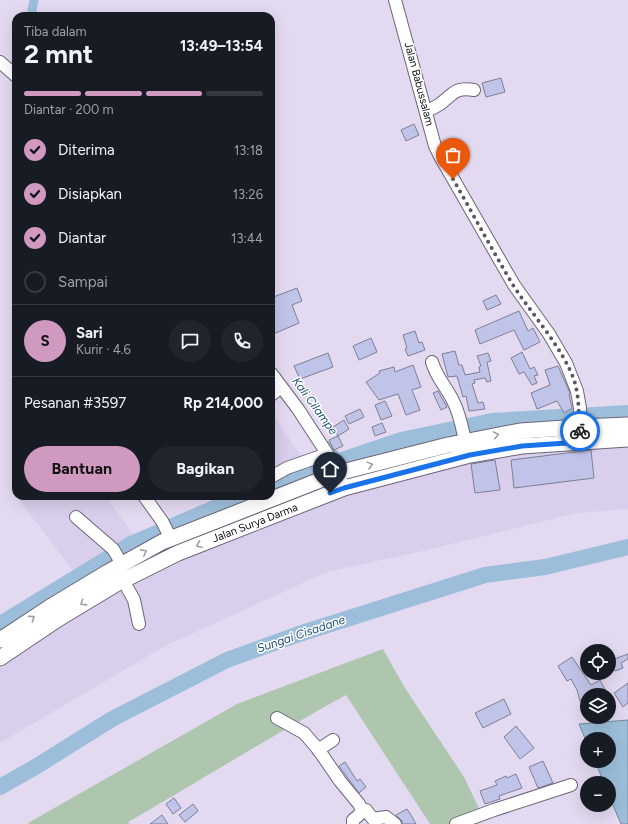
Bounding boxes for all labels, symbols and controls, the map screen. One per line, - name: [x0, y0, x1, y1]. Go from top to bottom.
- text: Tiba dalam: [24, 24, 86, 39]
- text: 13:49–13:54: [180, 37, 263, 55]
- text: 2 mnt: [24, 38, 93, 70]
- street label: Jalan Babussalam: [402, 41, 436, 127]
- text: Diantar · 200 m: [24, 102, 114, 117]
- pin: [436, 138, 470, 179]
- icon: check: [24, 139, 46, 161]
- text: Diterima: [58, 141, 115, 159]
- text: 13:18: [234, 143, 263, 158]
- icon: bag: [442, 144, 464, 166]
- icon: check: [24, 183, 46, 205]
- text: Disiapkan: [58, 185, 122, 203]
- text: 13:26: [233, 187, 263, 202]
- icon: check: [24, 227, 46, 249]
- text: Diantar: [58, 229, 106, 247]
- text: 13:44: [231, 231, 263, 246]
- text: Sampai: [58, 273, 108, 291]
- button: chat: [169, 320, 211, 362]
- button: phone: [221, 320, 263, 362]
- text: Sari: [76, 324, 103, 342]
- text: S: [40, 332, 50, 350]
- text: Kurir · 4.6: [76, 342, 131, 357]
- water label: Kali Cilampe: [289, 374, 341, 438]
- text: Pesanan #3597: [24, 394, 126, 412]
- text: Rp 214,000: [183, 394, 263, 412]
- courier: [560, 411, 600, 451]
- icon: bike: [569, 420, 591, 442]
- one-way arrow: [493, 432, 499, 440]
- button: Bantuan: [24, 446, 140, 492]
- button: Bagikan: [148, 446, 263, 492]
- pin: [313, 452, 347, 493]
- icon: home: [319, 458, 341, 480]
- one-way arrow: [366, 461, 373, 470]
- street label: Jalan Surya Darma: [210, 501, 300, 545]
- one-way arrow: [196, 540, 203, 548]
- one-way arrow: [140, 550, 147, 557]
- one-way arrow: [80, 599, 87, 606]
- water label: Sungai Cisadane: [255, 612, 347, 656]
- one-way arrow: [28, 616, 35, 623]
- map controls: [580, 644, 616, 812]
- button: locate: [580, 644, 616, 680]
- button: layers: [580, 688, 616, 724]
- button: +: [580, 732, 616, 768]
- button: −: [580, 776, 616, 812]

